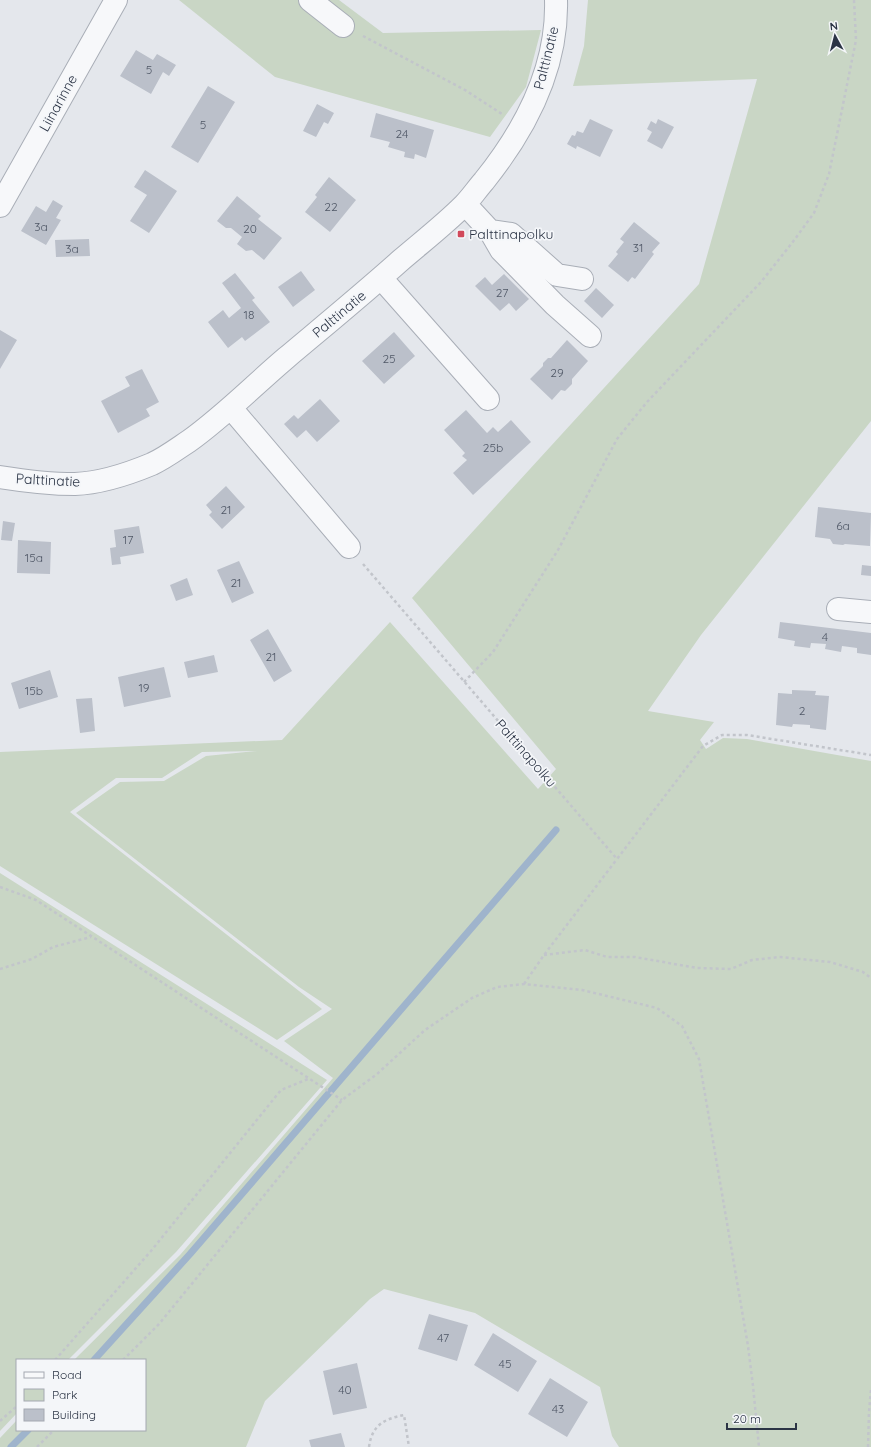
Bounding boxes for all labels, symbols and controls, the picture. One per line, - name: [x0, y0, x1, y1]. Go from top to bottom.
- north arrow: [815, 16, 855, 56]
- text: N: [829, 19, 839, 34]
- street label: Palttinatie: [529, 24, 563, 92]
- house number: 5: [146, 62, 152, 77]
- street label: Liinarinne: [35, 71, 81, 135]
- house number: 5: [200, 117, 206, 132]
- house number: 24: [396, 126, 408, 141]
- house number: 22: [324, 199, 338, 214]
- house number: 3a: [34, 219, 48, 234]
- house number: 20: [243, 221, 257, 236]
- place label: Palttinapolku: [469, 225, 554, 243]
- marker: Palttinapolku: [456, 229, 466, 239]
- house number: 31: [633, 240, 643, 255]
- house number: 3a: [65, 241, 79, 256]
- house number: 27: [496, 285, 508, 300]
- street label: Palttinatie: [308, 286, 370, 342]
- house number: 18: [244, 307, 254, 322]
- house number: 25: [382, 351, 396, 366]
- house number: 29: [550, 365, 564, 380]
- house number: 25b: [483, 440, 503, 455]
- street label: Palttinatie: [15, 469, 81, 491]
- house number: 21: [220, 502, 232, 517]
- house number: 6a: [836, 518, 850, 533]
- house number: 17: [123, 532, 133, 547]
- house number: 15a: [25, 550, 43, 565]
- house number: 21: [230, 575, 242, 590]
- house number: 4: [822, 629, 828, 644]
- house number: 21: [265, 649, 277, 664]
- house number: 19: [138, 680, 150, 695]
- house number: 15b: [25, 683, 43, 698]
- house number: 2: [799, 703, 806, 718]
- street label: Palttinapolku: [491, 715, 561, 791]
- house number: 47: [437, 1330, 449, 1345]
- house number: 45: [499, 1356, 511, 1371]
- legend: [16, 1359, 146, 1431]
- text: Road: [52, 1367, 82, 1382]
- house number: 40: [338, 1382, 352, 1397]
- text: Park: [52, 1387, 77, 1402]
- house number: 43: [552, 1401, 564, 1416]
- scale bar: [727, 1405, 796, 1431]
- text: Building: [52, 1407, 96, 1422]
- text: 20 m: [733, 1411, 761, 1426]

